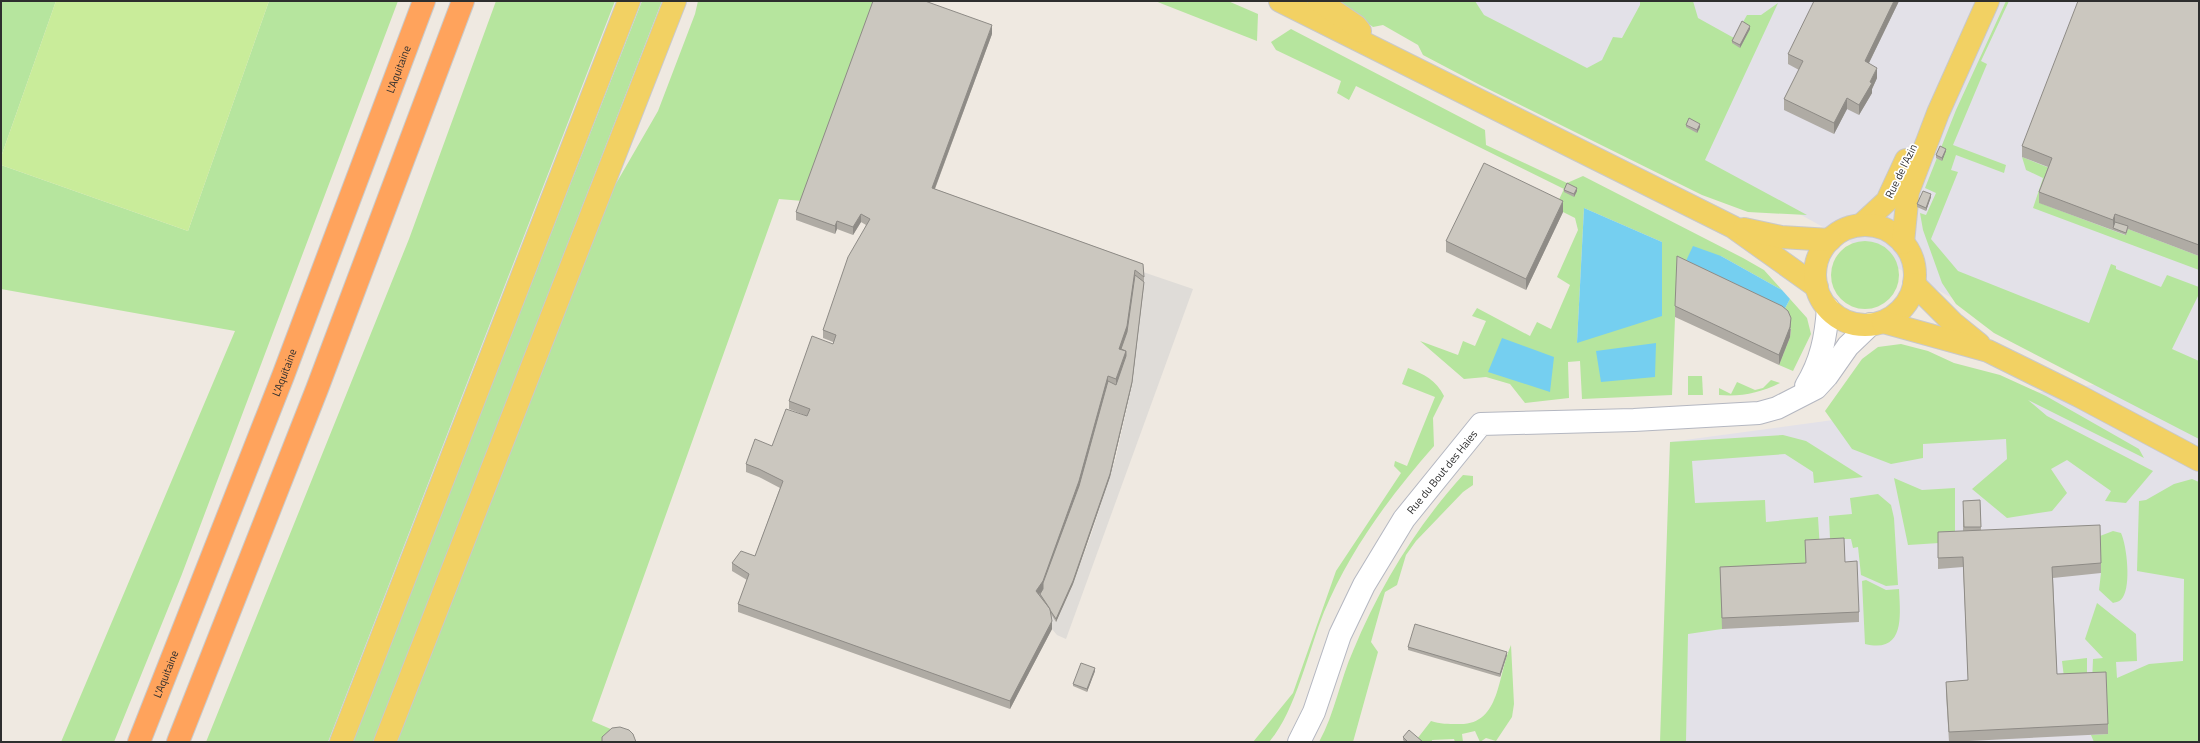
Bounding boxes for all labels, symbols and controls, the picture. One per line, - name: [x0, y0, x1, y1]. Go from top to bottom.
- street label: L'Aquitaine: [382, 43, 415, 95]
- street label: Rue de l'Azin: [1881, 141, 1921, 201]
- street label: L'Aquitaine: [268, 346, 301, 399]
- street label: Rue du Bout des Haies: [1403, 426, 1481, 518]
- street label: L'Aquitaine: [149, 647, 182, 700]

